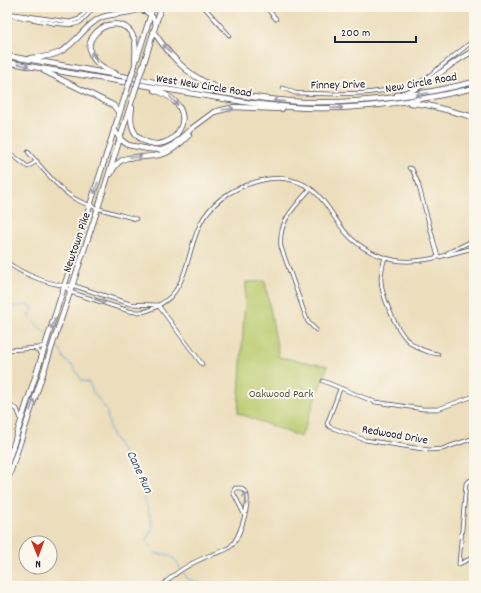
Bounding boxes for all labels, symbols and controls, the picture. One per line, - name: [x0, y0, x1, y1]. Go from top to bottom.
- scale bar: [335, 18, 416, 44]
- text: 200 m: [341, 25, 370, 42]
- one-way arrow: [163, 45, 172, 55]
- one-way arrow: [89, 51, 97, 63]
- one-way arrow: [16, 62, 29, 70]
- street label: New Circle Road: [384, 69, 458, 98]
- street label: West New Circle Road: [155, 71, 253, 102]
- street label: Finney Drive: [311, 77, 365, 94]
- one-way arrow: [416, 90, 429, 98]
- one-way arrow: [169, 96, 179, 106]
- one-way arrow: [273, 97, 286, 104]
- one-way arrow: [221, 104, 234, 112]
- one-way arrow: [330, 104, 343, 112]
- one-way arrow: [129, 154, 142, 161]
- one-way arrow: [92, 181, 99, 194]
- street label: Newtown Pike: [59, 210, 96, 275]
- one-way arrow: [93, 298, 106, 305]
- one-way arrow: [49, 317, 56, 330]
- park label: Oakwood Park: [249, 386, 313, 403]
- one-way arrow: [29, 399, 36, 412]
- street label: Redwood Drive: [360, 421, 429, 450]
- water label: Cane Run: [121, 448, 157, 497]
- one-way arrow: [242, 492, 249, 505]
- north arrow: [18, 535, 58, 575]
- text: N: [35, 555, 41, 571]

